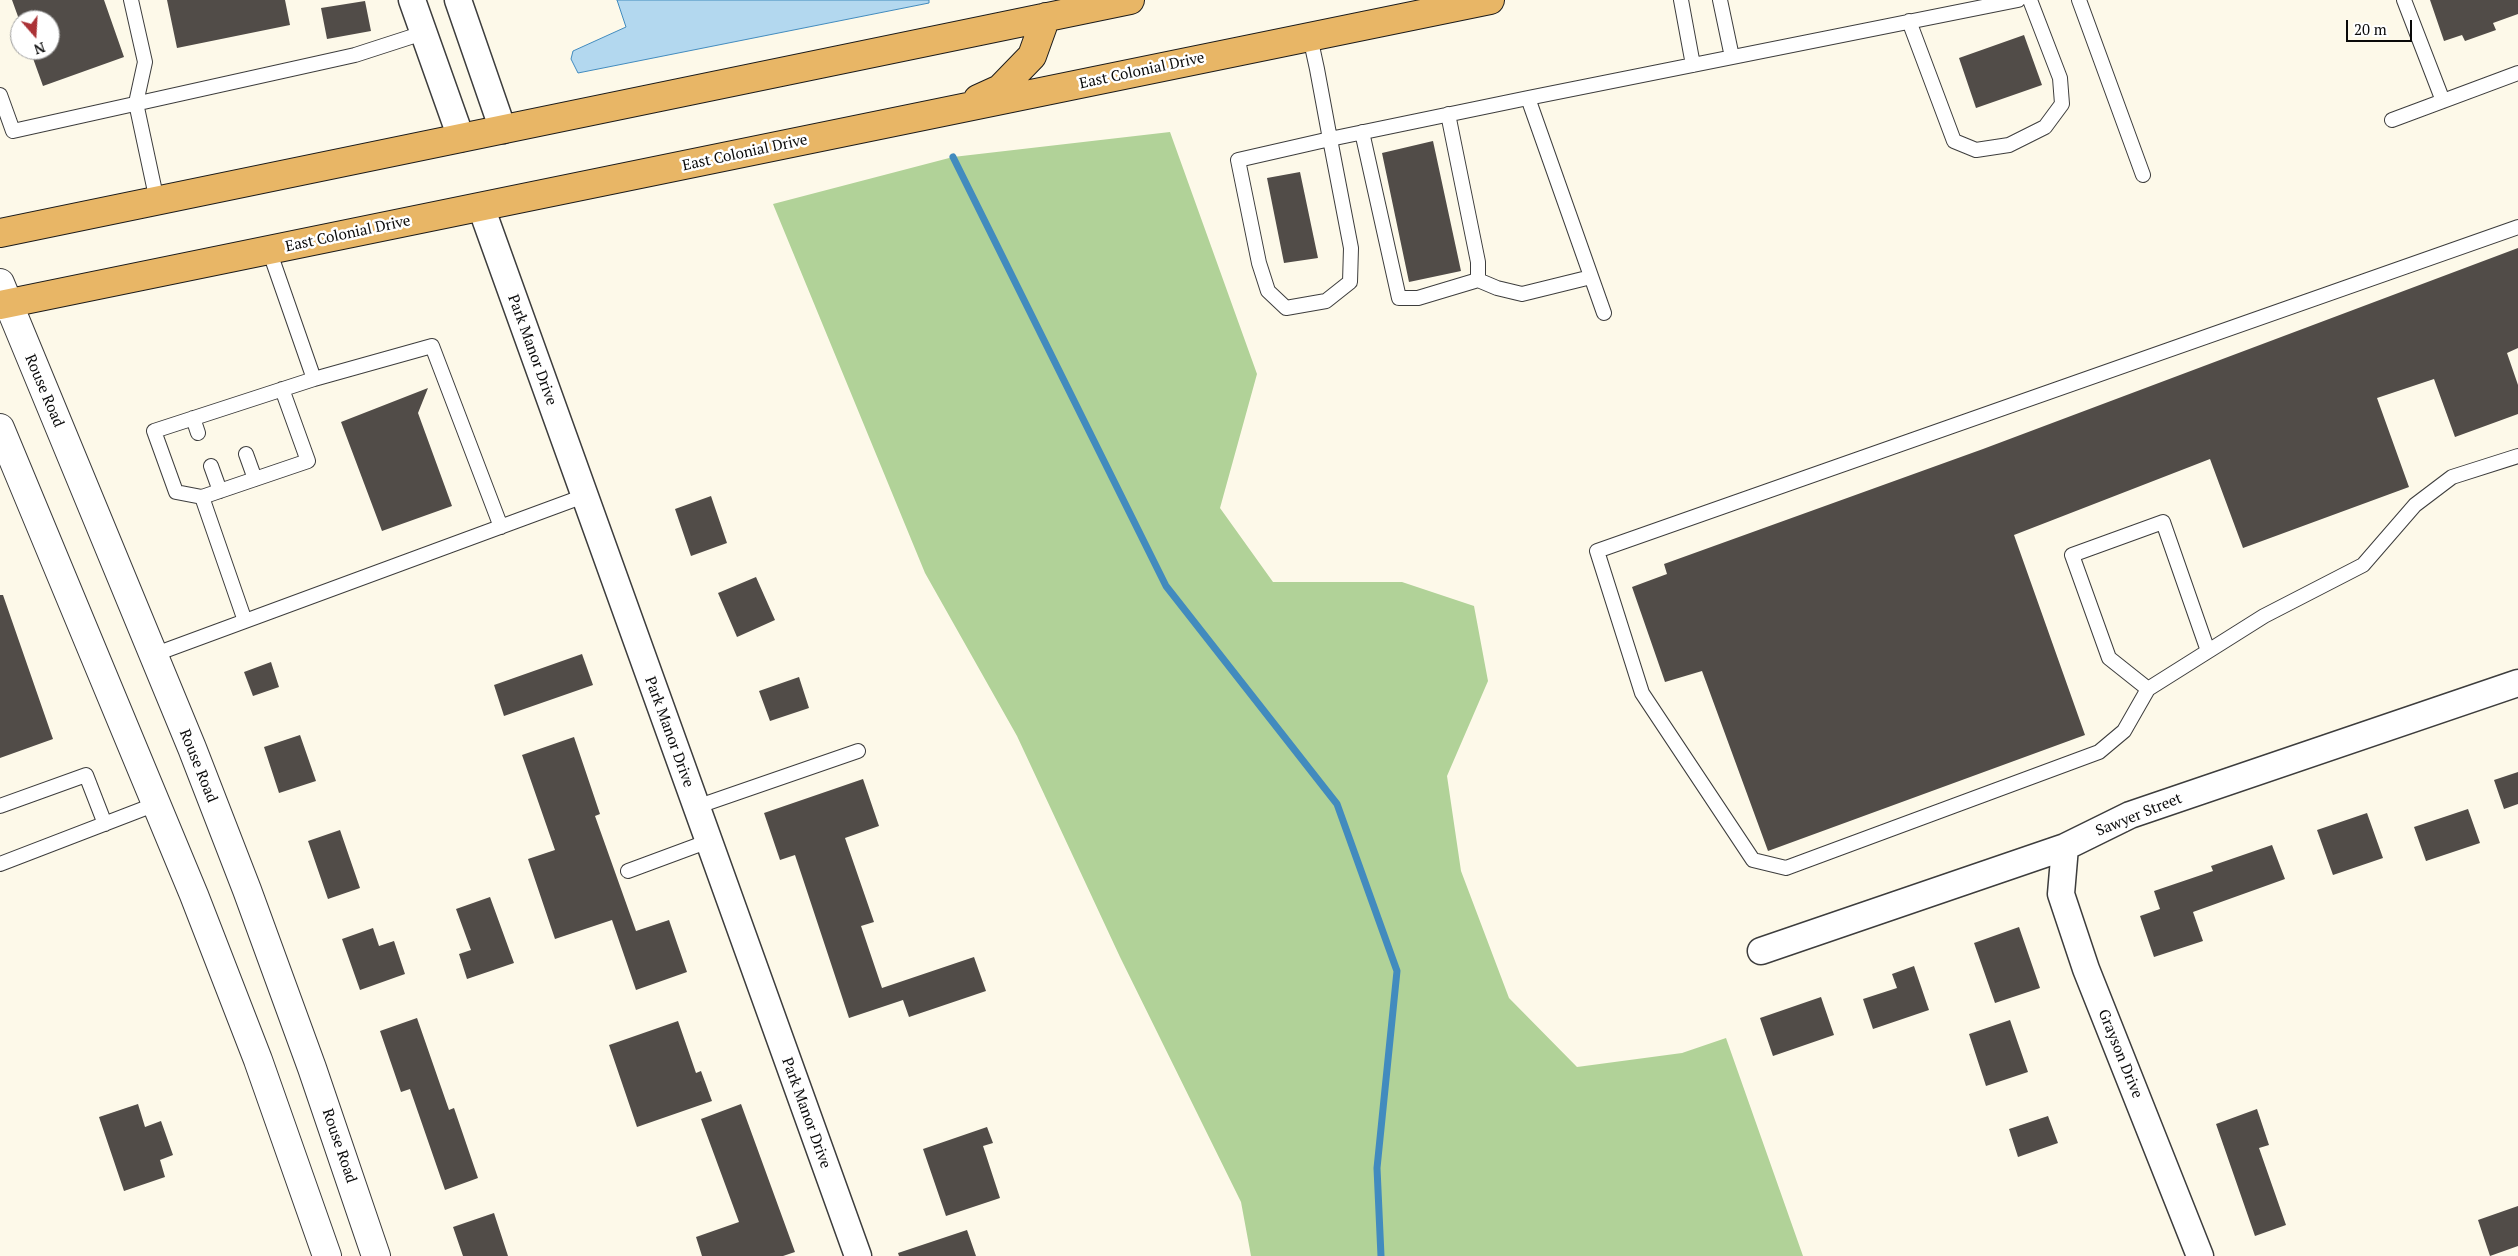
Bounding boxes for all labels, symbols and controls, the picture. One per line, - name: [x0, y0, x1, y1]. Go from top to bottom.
- north arrow: [10, 10, 60, 60]
- scale bar: [2348, 10, 2414, 42]
- text: 20 m: [2354, 19, 2387, 39]
- text: N: [32, 38, 48, 59]
- street label: East Colonial Drive: [1078, 49, 1206, 93]
- street label: East Colonial Drive: [681, 131, 809, 175]
- street label: East Colonial Drive: [284, 212, 412, 256]
- street label: Park Manor Drive: [504, 292, 560, 408]
- street label: Rouse Road: [21, 352, 67, 430]
- street label: Park Manor Drive: [641, 674, 697, 790]
- street label: Rouse Road: [175, 727, 221, 805]
- street label: Sawyer Street: [2093, 790, 2185, 840]
- street label: Grayson Drive: [2094, 1007, 2146, 1101]
- street label: Park Manor Drive: [778, 1055, 834, 1171]
- street label: Rouse Road: [318, 1107, 360, 1185]

